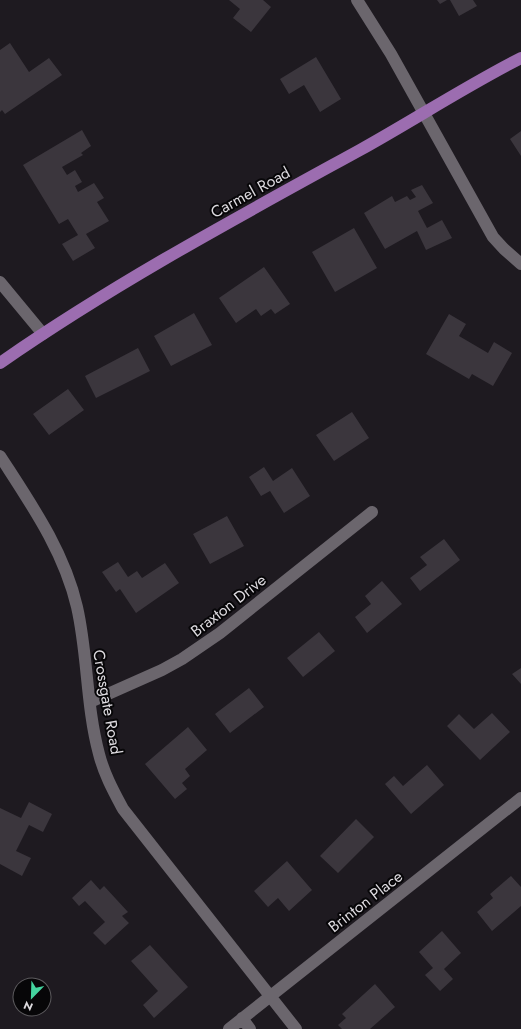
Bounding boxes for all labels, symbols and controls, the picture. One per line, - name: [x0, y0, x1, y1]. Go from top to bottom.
- street label: Carmel Road: [206, 161, 294, 224]
- street label: Braxton Drive: [186, 569, 271, 642]
- street label: Crossgate Road: [87, 648, 128, 756]
- street label: Brinton Place: [323, 865, 407, 938]
- north arrow: [12, 977, 52, 1017]
- text: N: [21, 997, 35, 1015]

